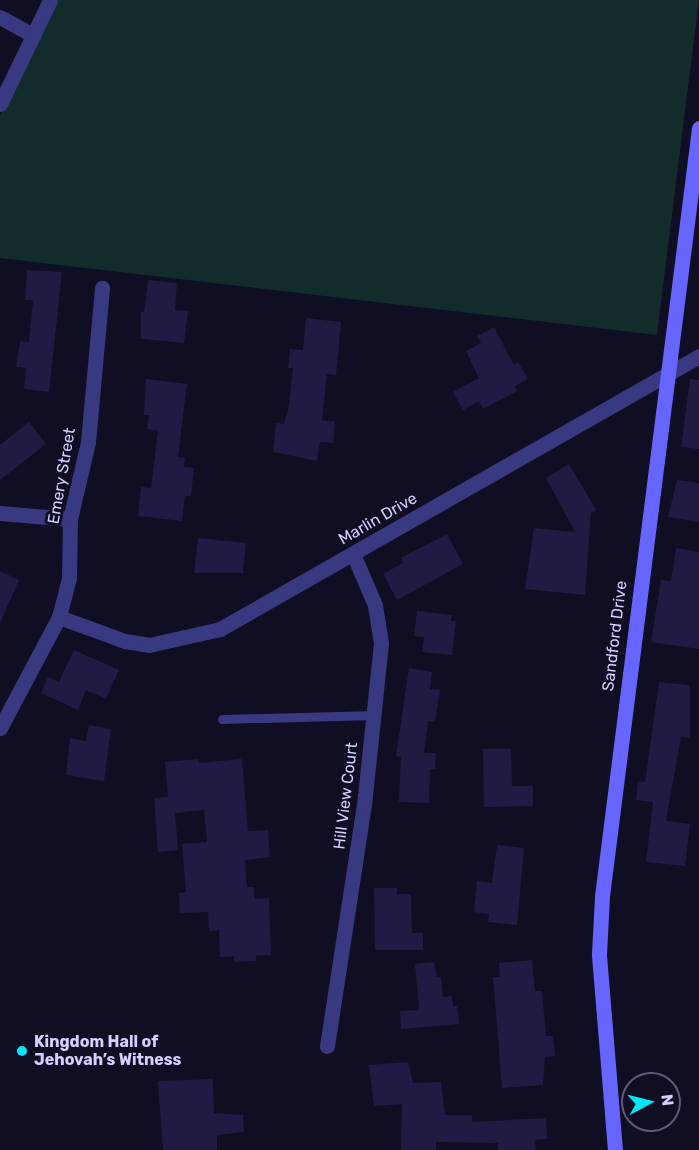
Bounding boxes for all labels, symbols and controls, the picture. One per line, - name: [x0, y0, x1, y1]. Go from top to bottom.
- street label: Emery Street: [44, 426, 80, 526]
- street label: Marlin Drive: [335, 489, 421, 549]
- street label: Sandford Drive: [599, 580, 631, 692]
- street label: Hill View Court: [330, 741, 362, 851]
- place label: Kingdom Hall of Jehovah’s Witness: [34, 1032, 182, 1070]
- marker: Kingdom Hall of Jehovah’s Witness: [15, 1044, 29, 1058]
- north arrow: [621, 1072, 681, 1132]
- text: N: [657, 1093, 678, 1107]

